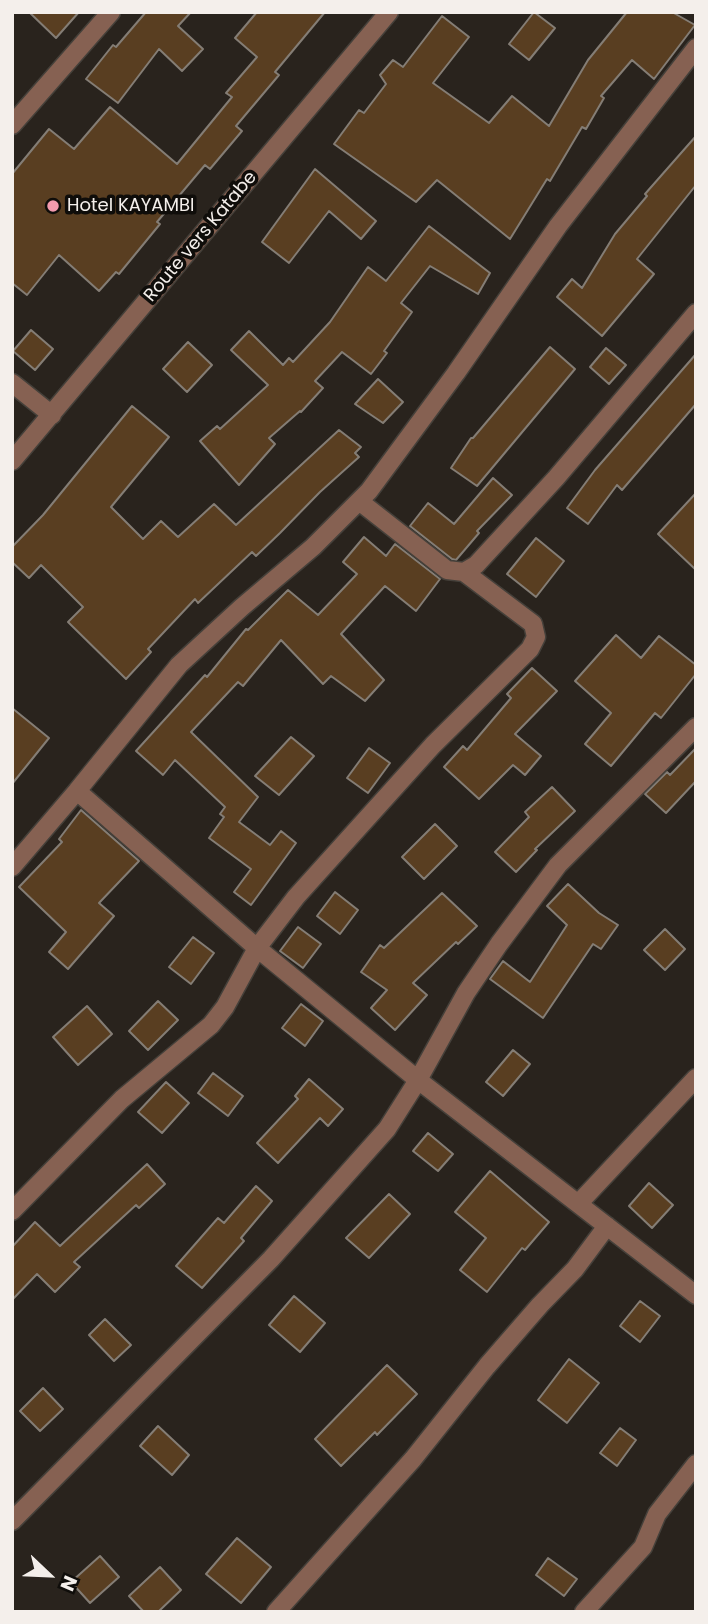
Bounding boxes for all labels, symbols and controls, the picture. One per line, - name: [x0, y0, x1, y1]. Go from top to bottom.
- street label: Route vers Katabe: [140, 167, 262, 307]
- place label: Hotel KAYAMBI: [67, 195, 194, 217]
- marker: Hotel KAYAMBI: [45, 198, 61, 214]
- north arrow: [14, 1540, 84, 1610]
- text: N: [54, 1572, 84, 1595]

